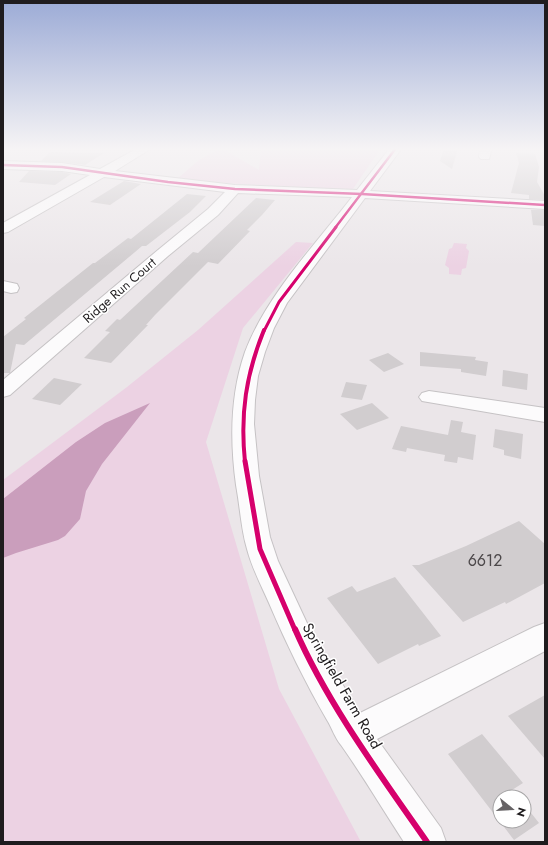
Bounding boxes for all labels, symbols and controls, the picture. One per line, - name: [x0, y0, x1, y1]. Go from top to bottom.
- street label: Ridge Run Court: [79, 253, 161, 328]
- house number: 6612: [468, 549, 502, 572]
- street label: Springfield Farm Road: [297, 619, 387, 753]
- north arrow: [492, 789, 532, 829]
- text: N: [513, 805, 530, 819]

